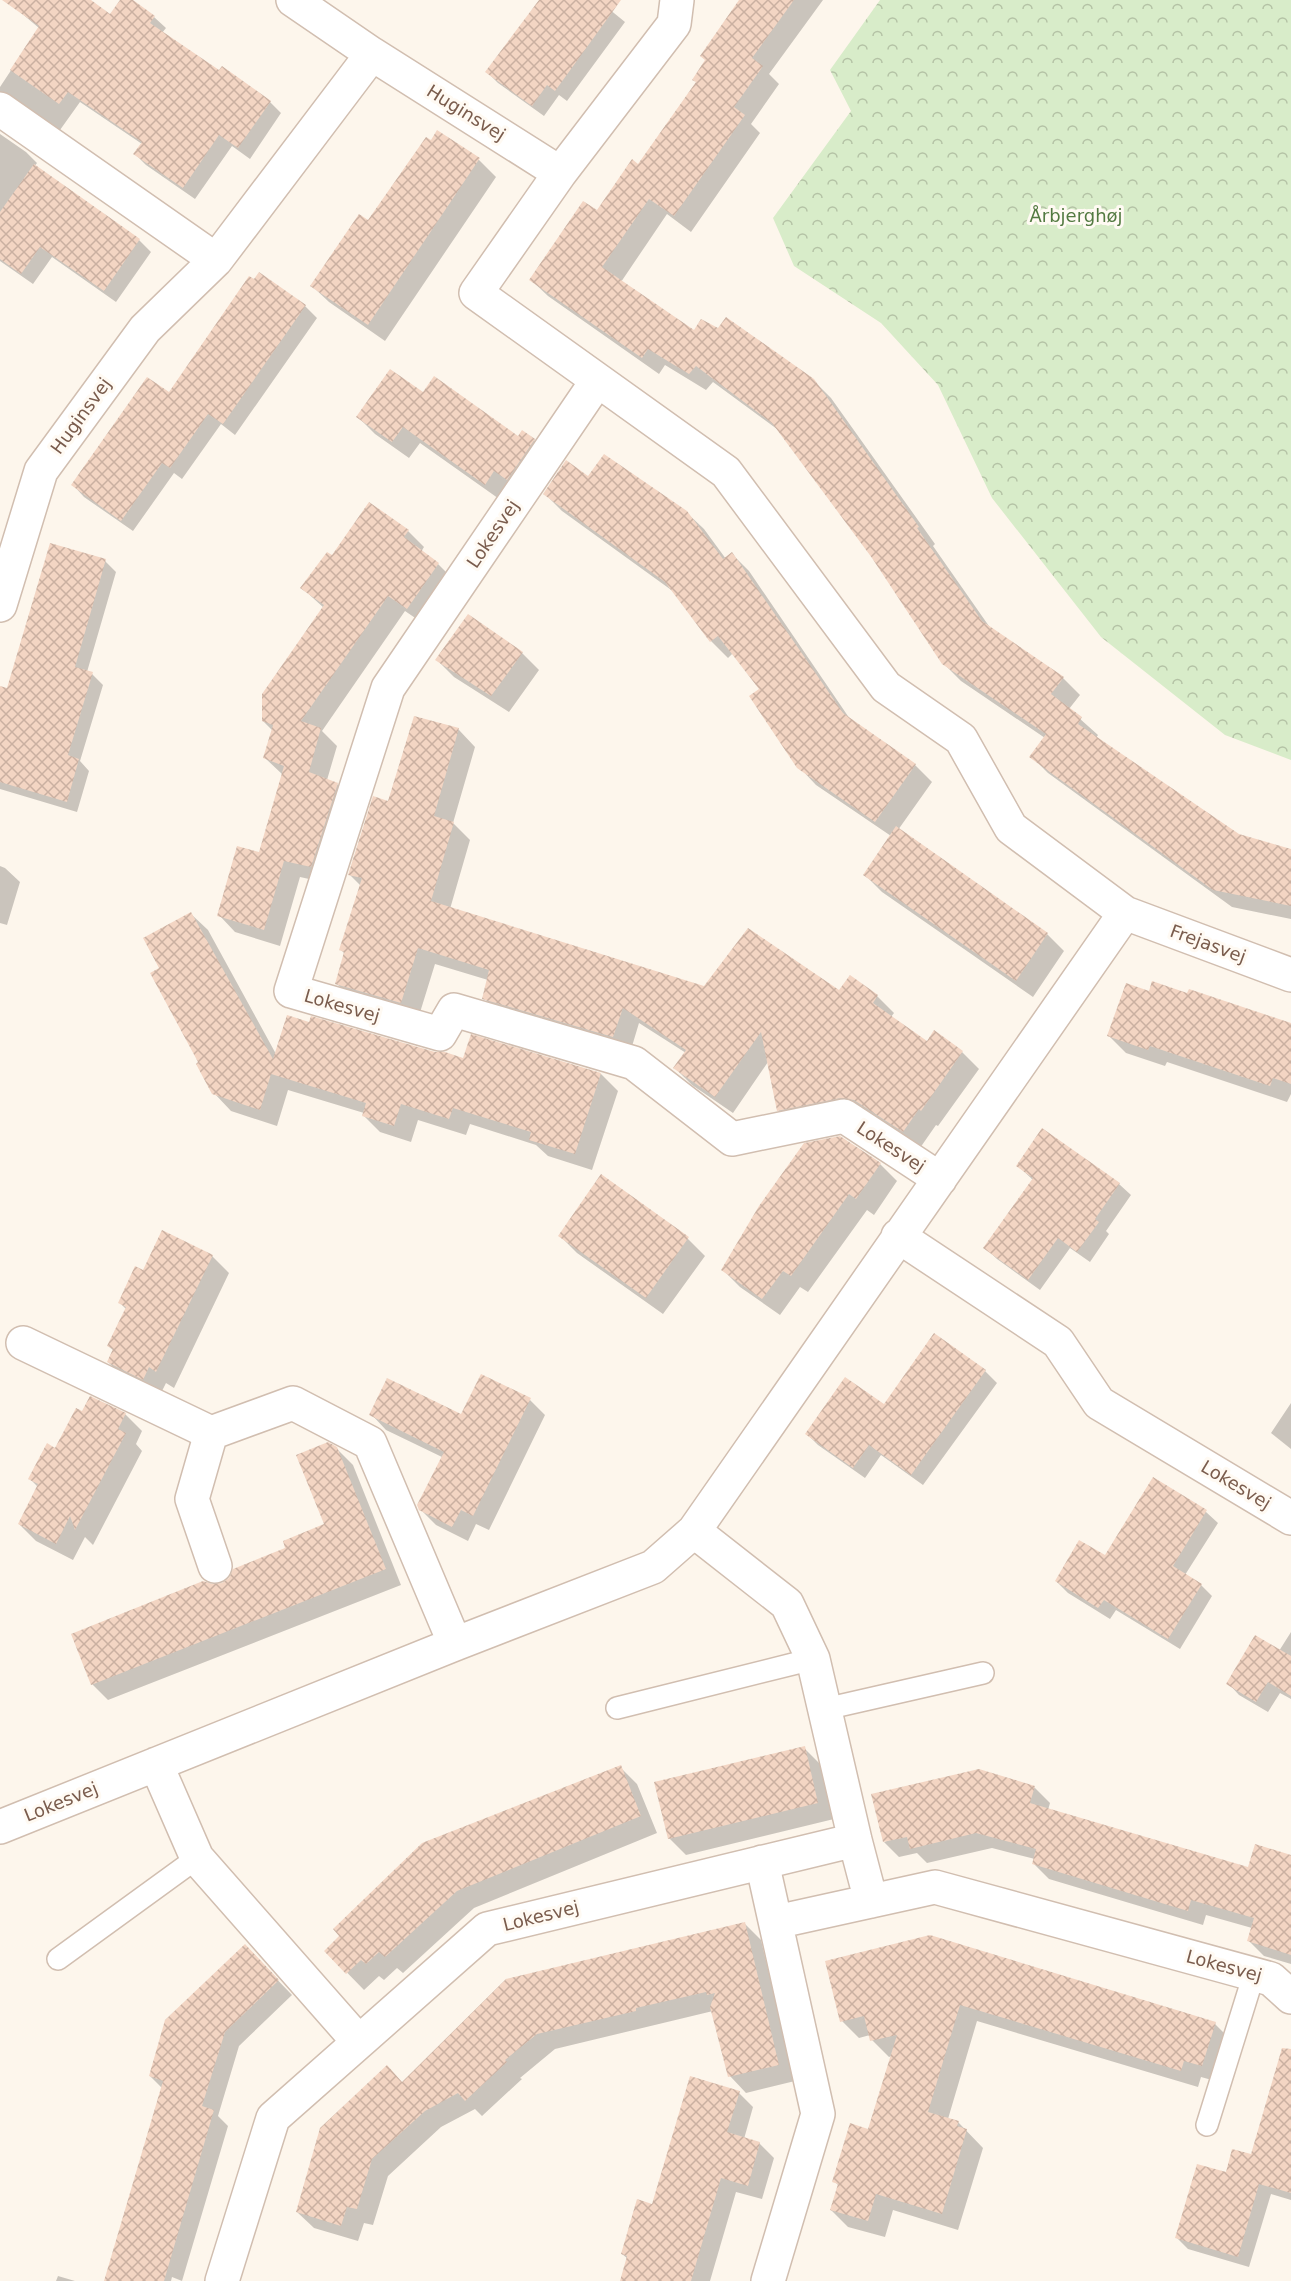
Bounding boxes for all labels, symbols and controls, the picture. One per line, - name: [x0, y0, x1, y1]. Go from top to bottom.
- street label: Huginsvej: [423, 80, 510, 145]
- park label: Årbjerghøj: [1029, 205, 1123, 226]
- street label: Huginsvej: [46, 374, 115, 458]
- street label: Lokesvej: [462, 496, 523, 572]
- street label: Frejasvej: [1167, 920, 1249, 967]
- street label: Lokesvej: [302, 985, 382, 1026]
- street label: Lokesvej: [853, 1117, 930, 1177]
- street label: Lokesvej: [1198, 1456, 1275, 1514]
- street label: Lokesvej: [21, 1777, 101, 1826]
- street label: Lokesvej: [501, 1896, 581, 1935]
- street label: Lokesvej: [1184, 1945, 1264, 1986]

